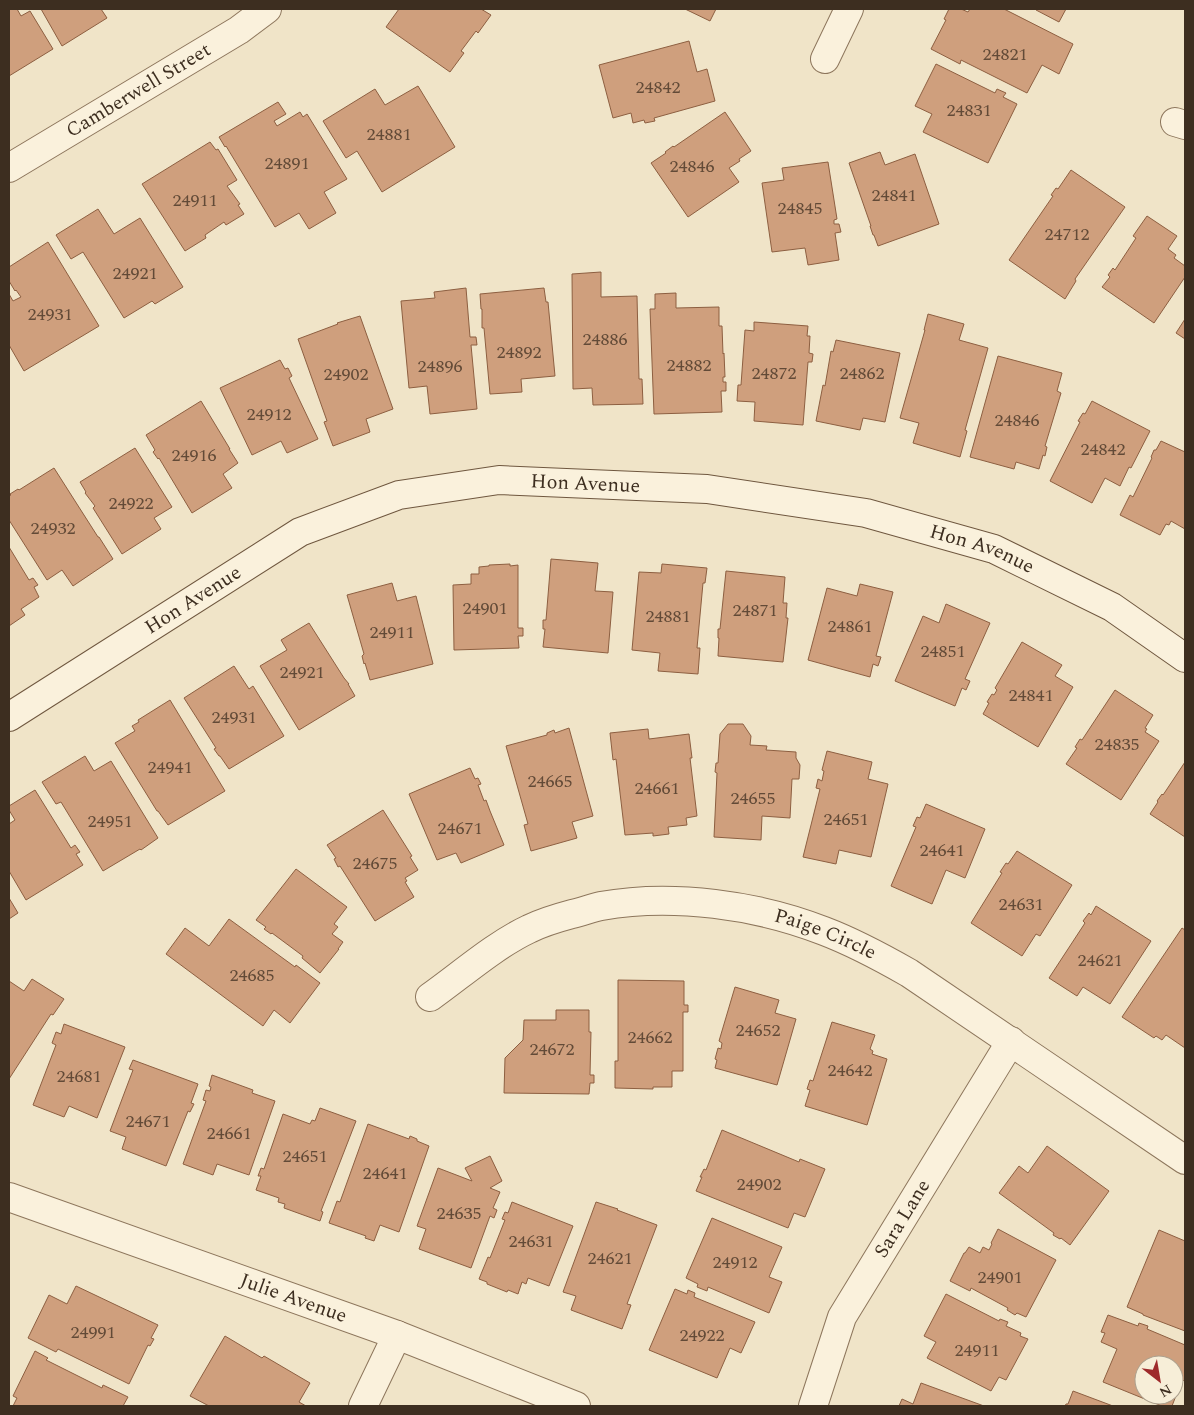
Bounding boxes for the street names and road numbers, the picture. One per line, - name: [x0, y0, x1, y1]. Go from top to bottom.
- street label: Camberwell Street: [60, 35, 217, 145]
- street label: Hon Avenue: [530, 466, 641, 501]
- street label: Hon Avenue: [926, 517, 1039, 582]
- street label: Hon Avenue: [139, 558, 247, 642]
- street label: Paige Circle: [771, 901, 882, 968]
- street label: Sara Lane: [867, 1173, 938, 1264]
- street label: Julie Avenue: [236, 1265, 351, 1331]

